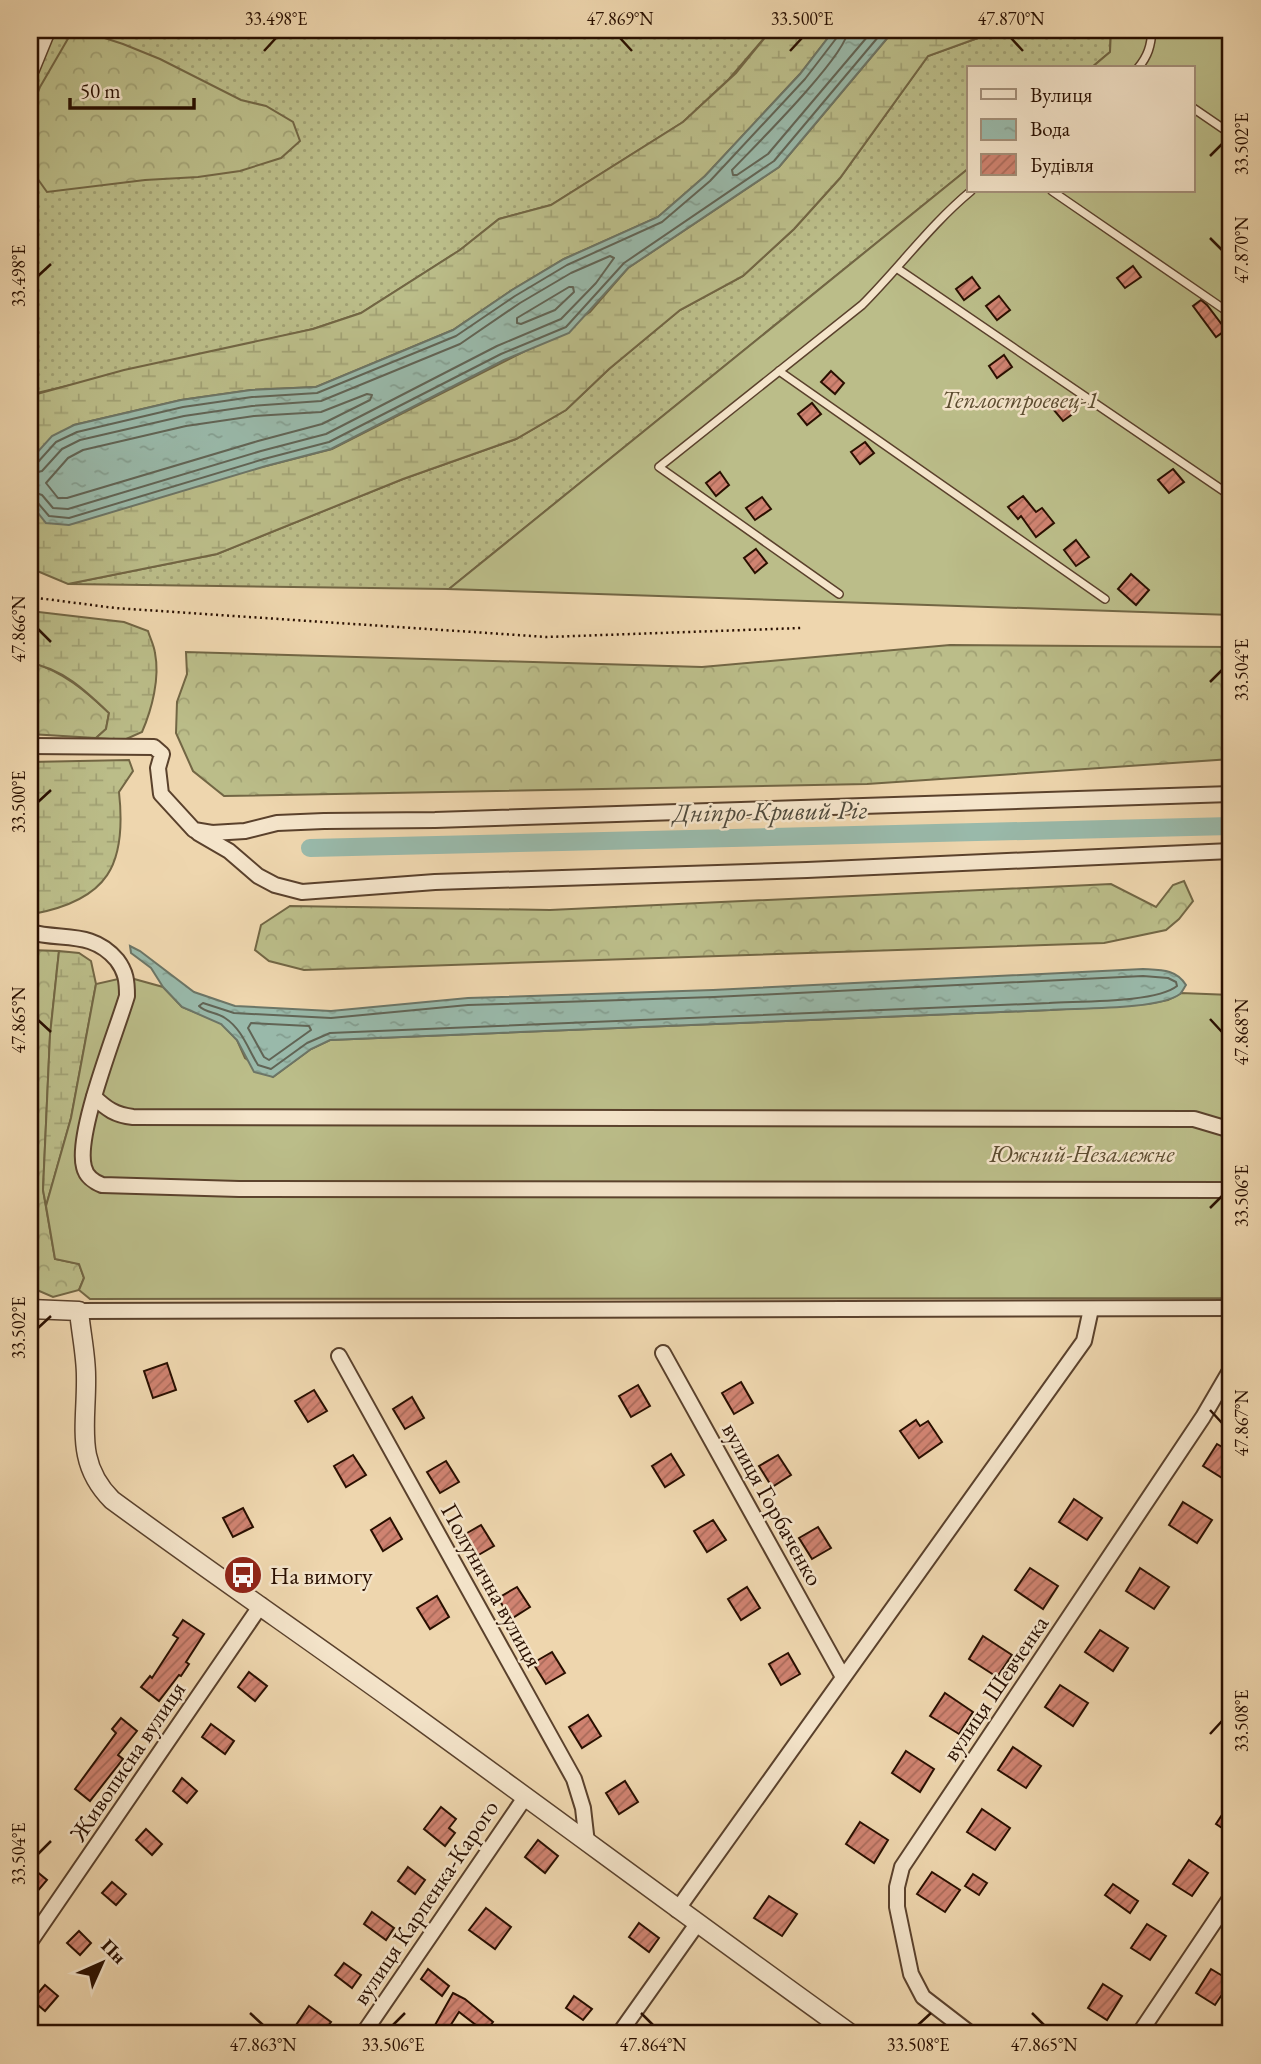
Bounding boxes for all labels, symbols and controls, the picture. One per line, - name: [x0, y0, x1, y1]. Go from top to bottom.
- text: 33.498°E: [245, 7, 307, 30]
- text: 47.869°N: [587, 7, 654, 30]
- text: 33.500°E: [771, 7, 833, 30]
- text: 47.870°N: [978, 7, 1045, 30]
- scale bar: [70, 66, 194, 110]
- legend: [967, 66, 1194, 192]
- text: 50 m: [80, 77, 121, 104]
- text: Вулиця: [1030, 81, 1092, 108]
- text: 33.502°E: [1230, 113, 1253, 175]
- text: Вода: [1030, 115, 1071, 142]
- text: Будівля: [1030, 151, 1094, 178]
- text: 47.870°N: [1230, 216, 1253, 283]
- text: 33.498°E: [7, 245, 30, 307]
- park label: Теплостроевец-1: [942, 384, 1098, 415]
- text: 47.866°N: [7, 595, 30, 662]
- text: 33.504°E: [1230, 639, 1253, 701]
- text: 33.500°E: [7, 771, 30, 833]
- water label: Дніпро-Кривий Ріг: [670, 792, 868, 830]
- text: 47.865°N: [7, 986, 30, 1053]
- text: 47.868°N: [1230, 998, 1253, 1065]
- park label: Южний-Незалежне: [988, 1138, 1175, 1169]
- text: 33.506°E: [1230, 1165, 1253, 1227]
- text: 33.502°E: [7, 1297, 30, 1359]
- text: 47.867°N: [1230, 1389, 1253, 1456]
- street label: вулиця Горбаченко: [715, 1417, 831, 1591]
- street label: Полунична вулиця: [434, 1497, 550, 1673]
- bus stop icon: На вимогу: [222, 1554, 264, 1596]
- place label: На вимогу: [270, 1560, 373, 1591]
- street label: вулиця Шевченка: [935, 1609, 1055, 1767]
- street label: Живописна вулиця: [61, 1675, 192, 1848]
- text: 33.508°E: [1230, 1690, 1253, 1752]
- street label: вулиця Карпенка-Карого: [345, 1793, 505, 2011]
- text: 33.504°E: [7, 1823, 30, 1885]
- north arrow: [66, 1927, 136, 1997]
- text: Пн: [96, 1933, 132, 1969]
- text: 47.863°N: [230, 2033, 297, 2056]
- text: 33.506°E: [362, 2033, 424, 2056]
- text: 47.864°N: [620, 2033, 687, 2056]
- text: 33.508°E: [887, 2033, 949, 2056]
- text: 47.865°N: [1011, 2033, 1078, 2056]

